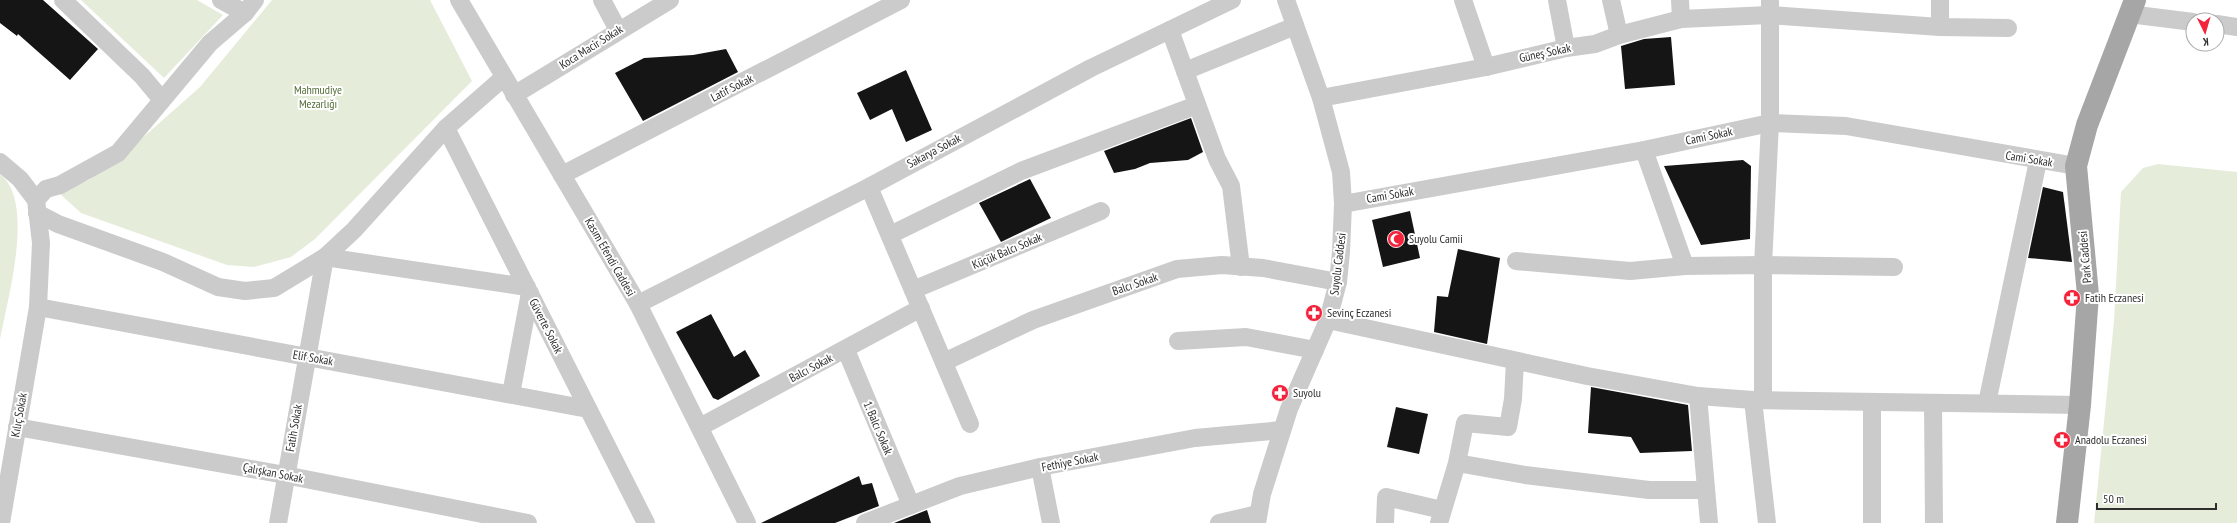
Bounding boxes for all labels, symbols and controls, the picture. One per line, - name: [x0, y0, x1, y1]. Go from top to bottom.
- north arrow: [2185, 12, 2225, 52]
- street label: Koca Macir Sokak: [556, 21, 625, 72]
- text: K: [2202, 35, 2209, 49]
- street label: Güneş Sokak: [1518, 40, 1572, 65]
- street label: Latif Sokak: [708, 70, 756, 105]
- park label: Mahmudiye Mezarlığı: [294, 82, 342, 111]
- street label: Cami Sokak: [1684, 123, 1734, 148]
- street label: Sakarya Sokak: [904, 130, 964, 171]
- street label: Cami Sokak: [2004, 147, 2054, 170]
- street label: Cami Sokak: [1365, 183, 1415, 206]
- street label: Kasım Efendi Caddesi: [582, 215, 639, 299]
- street label: Küçük Balcı Sokak: [970, 229, 1044, 272]
- mosque icon: Suyolu Camii: [1386, 229, 1406, 249]
- street label: Park Caddesi: [2075, 230, 2094, 284]
- place label: Suyolu Camii: [1409, 231, 1463, 246]
- street label: Suyolu Caddesi: [1326, 232, 1349, 296]
- street label: Balcı Sokak: [1110, 269, 1160, 298]
- pharmacy icon: Fatih Eczanesi: [2062, 288, 2082, 308]
- place label: Fatih Eczanesi: [2085, 290, 2144, 305]
- street label: Güverte Sokak: [526, 296, 567, 356]
- pharmacy icon: Sevinç Eczanesi: [1304, 303, 1324, 323]
- place label: Sevinç Eczanesi: [1327, 305, 1391, 320]
- street label: Elif Sokak: [292, 347, 335, 368]
- street label: Balcı Sokak: [786, 350, 835, 385]
- pharmacy icon: Suyolu: [1270, 383, 1290, 403]
- place label: Suyolu: [1293, 385, 1321, 400]
- street label: Kılıç Sokak: [7, 391, 30, 438]
- street label: 1. Balcı Sokak: [861, 399, 897, 457]
- street label: Fatih Sokak: [282, 403, 305, 453]
- pharmacy icon: Anadolu Eczanesi: [2052, 430, 2072, 450]
- place label: Anadolu Eczanesi: [2075, 432, 2147, 447]
- street label: Fethiye Sokak: [1040, 449, 1100, 474]
- street label: Çalışkan Sokak: [242, 459, 305, 486]
- scale bar: [2097, 485, 2216, 511]
- text: 50 m: [2103, 491, 2124, 506]

